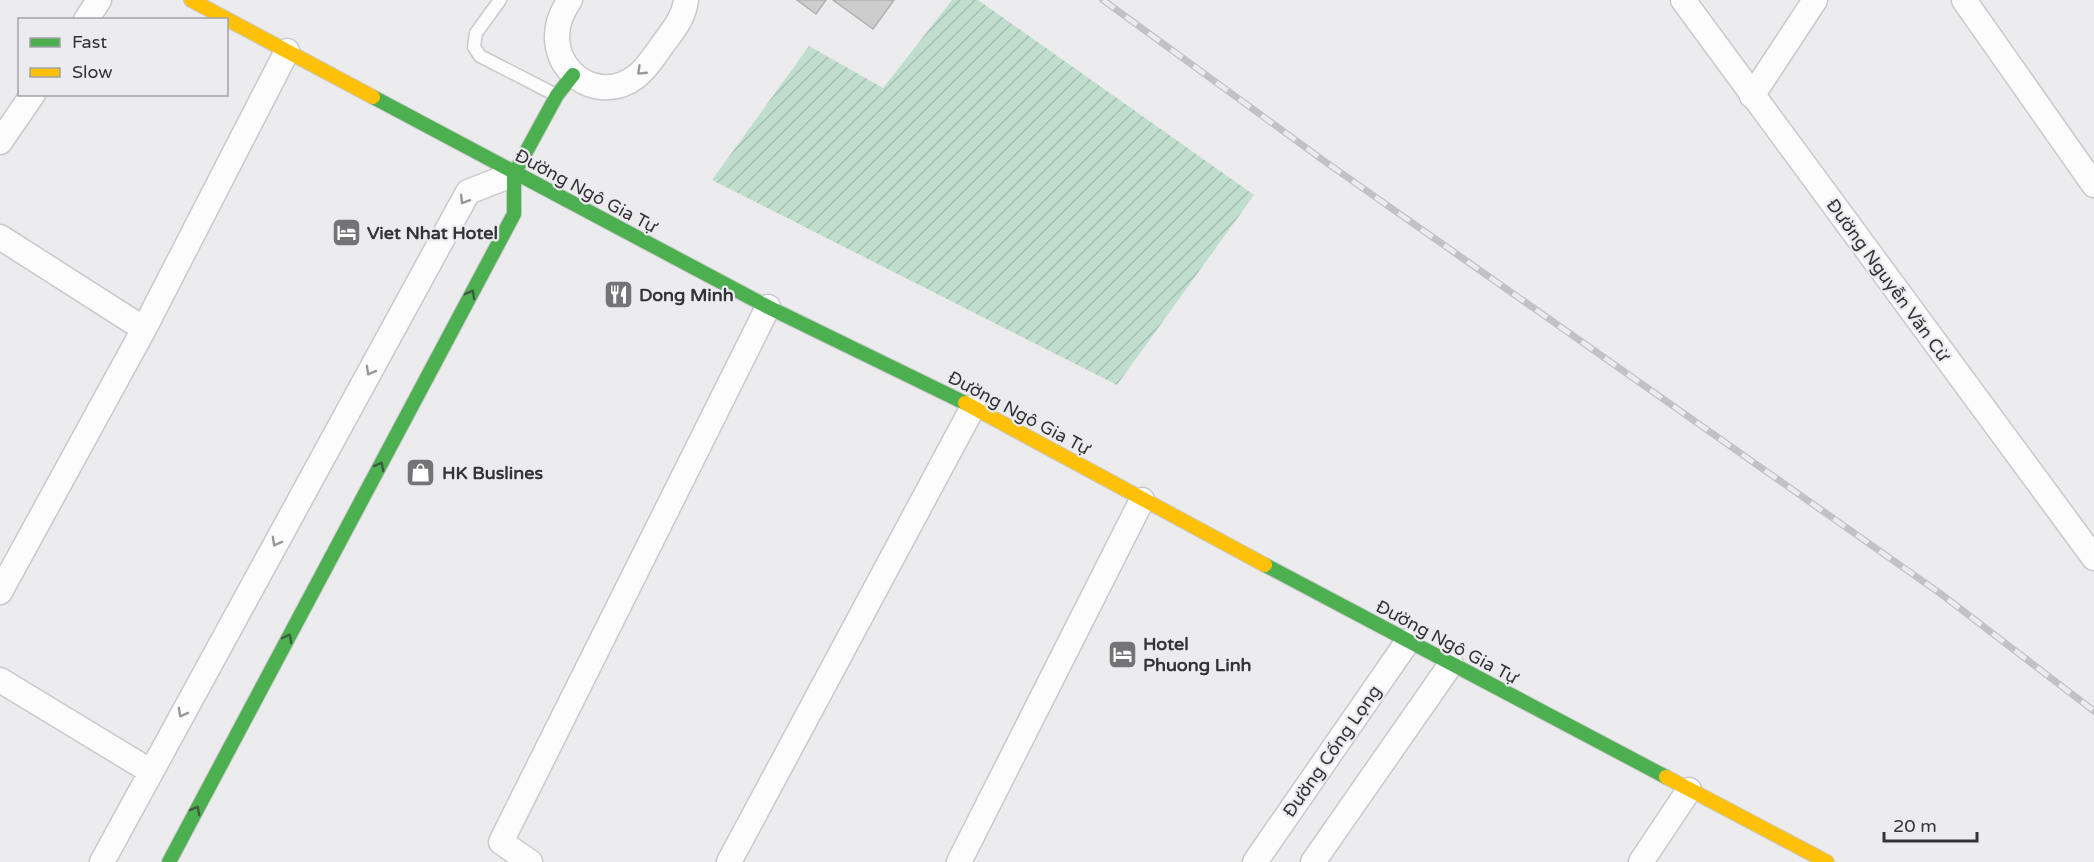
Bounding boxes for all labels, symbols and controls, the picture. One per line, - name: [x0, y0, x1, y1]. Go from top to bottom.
- legend: [18, 18, 228, 96]
- text: Fast: [72, 31, 107, 53]
- text: Slow: [72, 61, 113, 83]
- one-way arrow: [638, 64, 648, 75]
- street label: Đường Ngô Gia Tự: [511, 144, 662, 239]
- one-way arrow: [460, 194, 471, 205]
- street label: Đường Nguyễn Văn Cừ: [1822, 195, 1955, 367]
- hotel icon: Viet Nhat Hotel: [330, 217, 362, 249]
- place label: Viet Nhat Hotel: [367, 222, 498, 244]
- restaurant icon: Dong Minh: [602, 279, 634, 311]
- place label: Dong Minh: [639, 284, 734, 306]
- one-way arrow: [464, 289, 476, 300]
- one-way arrow: [366, 365, 377, 375]
- street label: Đường Ngô Gia Tự: [944, 366, 1095, 461]
- shop icon: HK Buslines: [405, 457, 437, 489]
- one-way arrow: [373, 462, 384, 473]
- place label: HK Buslines: [442, 462, 543, 484]
- one-way arrow: [272, 536, 283, 546]
- street label: Đường Ngô Gia Tự: [1372, 595, 1523, 690]
- place label: Hotel Phuong Linh: [1143, 633, 1252, 676]
- one-way arrow: [281, 634, 292, 645]
- hotel icon: Hotel Phuong Linh: [1106, 638, 1138, 670]
- street label: Đường Cống Lọng: [1278, 681, 1386, 821]
- one-way arrow: [178, 707, 189, 717]
- scale bar: [1884, 805, 1977, 843]
- one-way arrow: [189, 806, 200, 817]
- text: 20 m: [1893, 815, 1937, 837]

